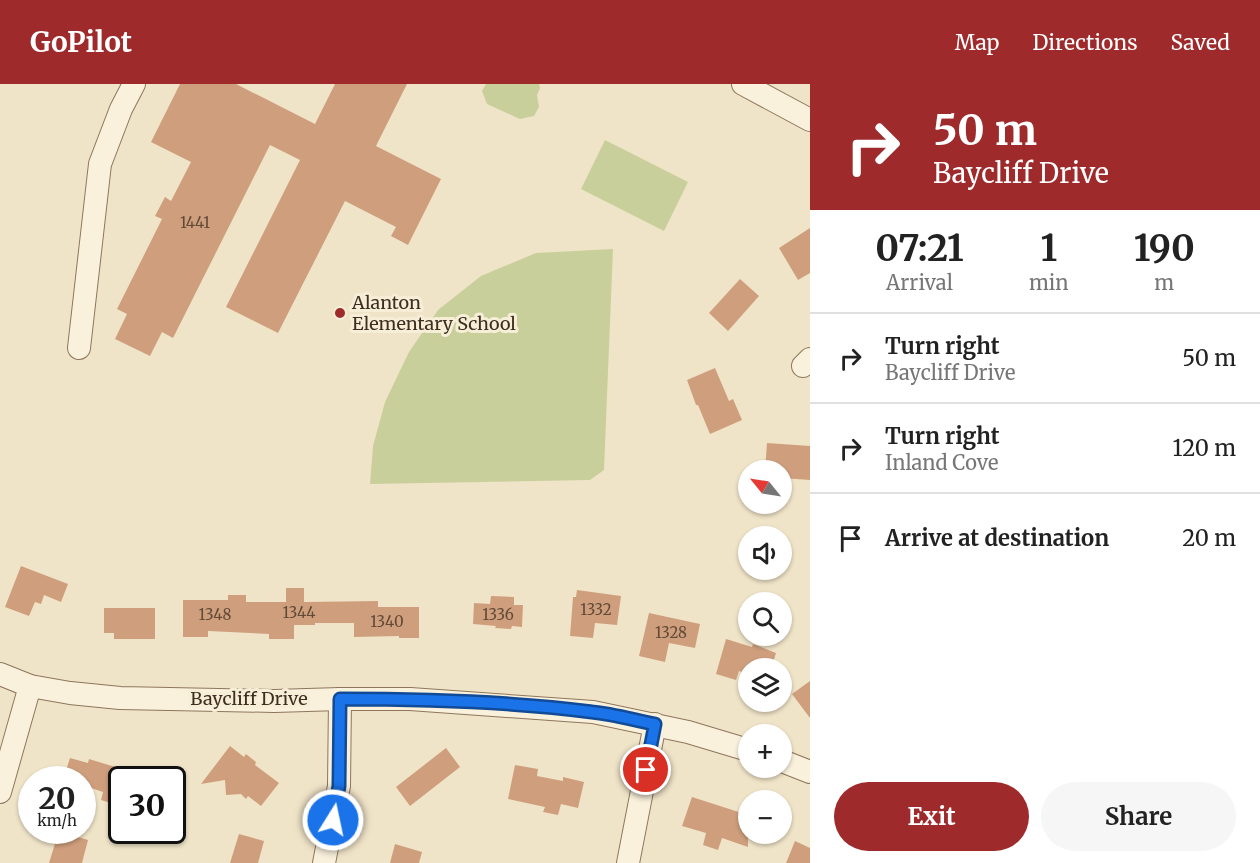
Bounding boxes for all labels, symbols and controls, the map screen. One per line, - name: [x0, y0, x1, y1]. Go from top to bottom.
- text: GoPilot: [30, 24, 132, 60]
- text: Map: [955, 29, 999, 56]
- text: Directions: [1032, 29, 1137, 56]
- text: Saved: [1170, 29, 1230, 56]
- text: 50 m: [933, 104, 1037, 156]
- icon: right: [834, 108, 912, 186]
- text: Baycliff Drive: [933, 156, 1109, 190]
- house number: 1441: [180, 213, 210, 232]
- text: 07:21: [875, 226, 964, 271]
- text: 1: [1040, 226, 1057, 271]
- text: 190: [1134, 226, 1195, 271]
- text: Arrival: [886, 270, 953, 295]
- text: min: [1029, 270, 1069, 295]
- text: m: [1154, 270, 1174, 295]
- place label: Alanton Elementary School: [351, 291, 516, 335]
- marker: Alanton Elementary School: [333, 306, 347, 320]
- text: Turn right: [885, 332, 999, 360]
- icon: right: [834, 342, 867, 375]
- text: 50 m: [1182, 344, 1236, 372]
- text: Baycliff Drive: [885, 360, 1015, 385]
- text: Turn right: [885, 422, 999, 450]
- icon: right: [834, 432, 867, 465]
- text: 120 m: [1172, 434, 1236, 462]
- text: Inland Cove: [885, 450, 998, 475]
- north arrow: [738, 460, 792, 514]
- map controls: [738, 460, 792, 844]
- icon: arrive: [834, 522, 867, 555]
- text: Arrive at destination: [885, 524, 1109, 552]
- text: 20 m: [1182, 524, 1236, 552]
- button: sound: [738, 526, 792, 580]
- button: search: [738, 592, 792, 646]
- house number: 1332: [580, 600, 612, 619]
- house number: 1344: [282, 603, 316, 622]
- house number: 1348: [199, 605, 232, 624]
- house number: 1336: [482, 605, 514, 624]
- house number: 1340: [370, 612, 404, 631]
- house number: 1328: [655, 623, 687, 642]
- button: layers: [738, 658, 792, 712]
- street label: Baycliff Drive: [190, 687, 308, 710]
- button: +: [738, 724, 792, 778]
- pin: [620, 744, 671, 795]
- icon: arrive: [629, 753, 662, 786]
- speed limit sign: 30: [108, 766, 186, 844]
- text: 20: [38, 779, 76, 817]
- button: Exit: [834, 782, 1029, 851]
- button: Share: [1041, 782, 1236, 851]
- position arrow: [301, 788, 365, 852]
- button: −: [738, 790, 792, 844]
- text: km/h: [37, 811, 77, 830]

